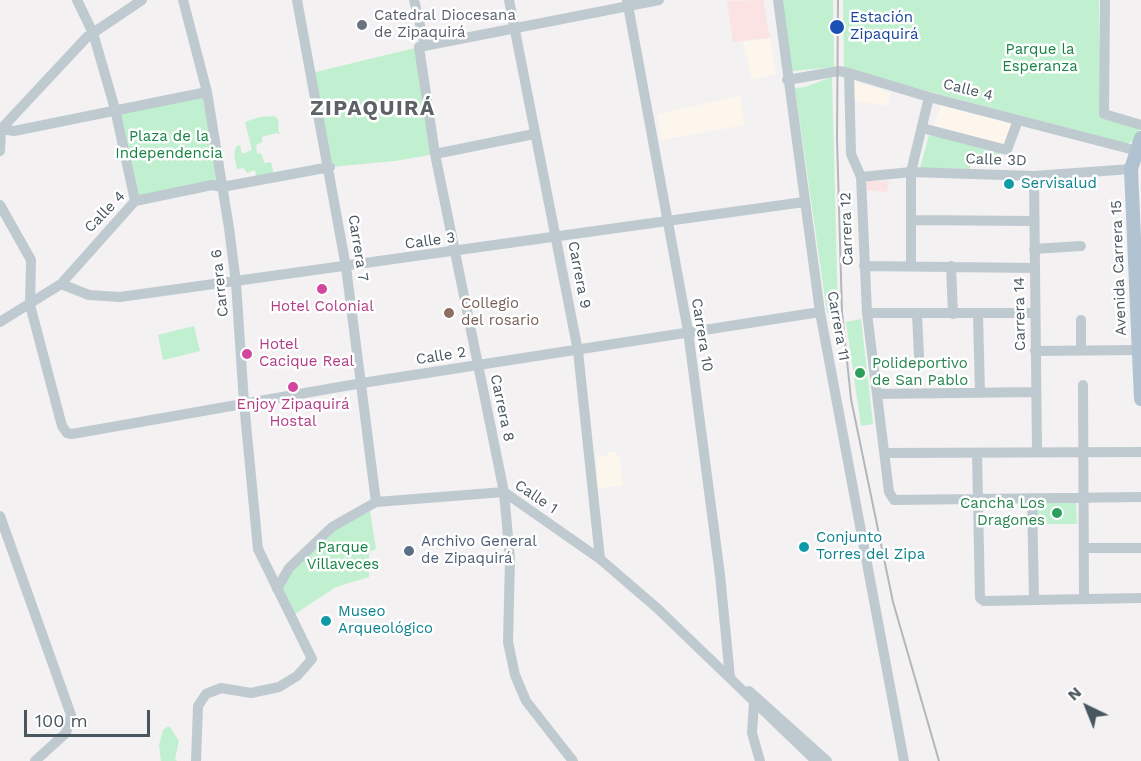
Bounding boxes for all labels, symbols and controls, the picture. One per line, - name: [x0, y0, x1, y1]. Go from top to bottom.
- place label: Catedral Diocesana de Zipaquirá: [374, 7, 516, 42]
- place label: Estación Zipaquirá: [850, 9, 918, 44]
- marker: Catedral Diocesana de Zipaquirá: [355, 18, 369, 32]
- marker: Estación Zipaquirá: [828, 18, 846, 36]
- park label: Parque la Esperanza: [1002, 41, 1078, 76]
- street label: Calle 4: [941, 75, 995, 105]
- district label: ZIPAQUIRÁ: [310, 96, 436, 122]
- park label: Plaza de la Independencia: [115, 128, 223, 163]
- street label: Calle 3D: [965, 150, 1027, 170]
- place label: Servisalud: [1021, 175, 1097, 193]
- marker: Servisalud: [1002, 177, 1016, 191]
- street label: Calle 4: [81, 187, 129, 237]
- street label: Carrera 12: [837, 192, 857, 266]
- street label: Avenida Carrera 15: [1108, 200, 1130, 336]
- street label: Carrera 7: [344, 213, 372, 283]
- street label: Calle 3: [404, 229, 456, 253]
- street label: Carrera 9: [564, 240, 594, 310]
- street label: Carrera 6: [207, 248, 233, 318]
- street label: Carrera 14: [1010, 277, 1030, 351]
- marker: Hotel Colonial: [315, 282, 329, 296]
- street label: Carrera 11: [823, 290, 853, 362]
- place label: Collegio del rosario: [461, 295, 539, 330]
- street label: Carrera 10: [687, 297, 717, 373]
- place label: Hotel Colonial: [270, 298, 374, 316]
- marker: Collegio del rosario: [442, 306, 456, 320]
- place label: Hotel Cacique Real: [259, 336, 354, 371]
- street label: Calle 2: [415, 343, 467, 369]
- marker: Hotel Cacique Real: [240, 347, 254, 361]
- place label: Polideportivo de San Pablo: [872, 355, 968, 390]
- marker: Polideportivo de San Pablo: [853, 366, 867, 380]
- street label: Carrera 8: [486, 373, 518, 443]
- marker: Enjoy Zipaquirá Hostal: [286, 380, 300, 394]
- place label: Enjoy Zipaquirá Hostal: [237, 396, 349, 431]
- street label: Calle 1: [511, 476, 561, 518]
- place label: Cancha Los Dragones: [960, 495, 1045, 530]
- marker: Cancha Los Dragones: [1050, 506, 1064, 520]
- place label: Conjunto Torres del Zipa: [816, 529, 925, 564]
- place label: Archivo General de Zipaquirá: [421, 533, 537, 568]
- park label: Parque Villaveces: [307, 539, 379, 574]
- marker: Conjunto Torres del Zipa: [797, 540, 811, 554]
- marker: Archivo General de Zipaquirá: [402, 544, 416, 558]
- place label: Museo Arqueológico: [338, 603, 433, 638]
- marker: Museo Arqueológico: [319, 614, 333, 628]
- north arrow: [1057, 677, 1117, 737]
- text: N: [1064, 682, 1085, 704]
- scale bar: [27, 698, 153, 736]
- text: 100 m: [35, 710, 88, 731]

